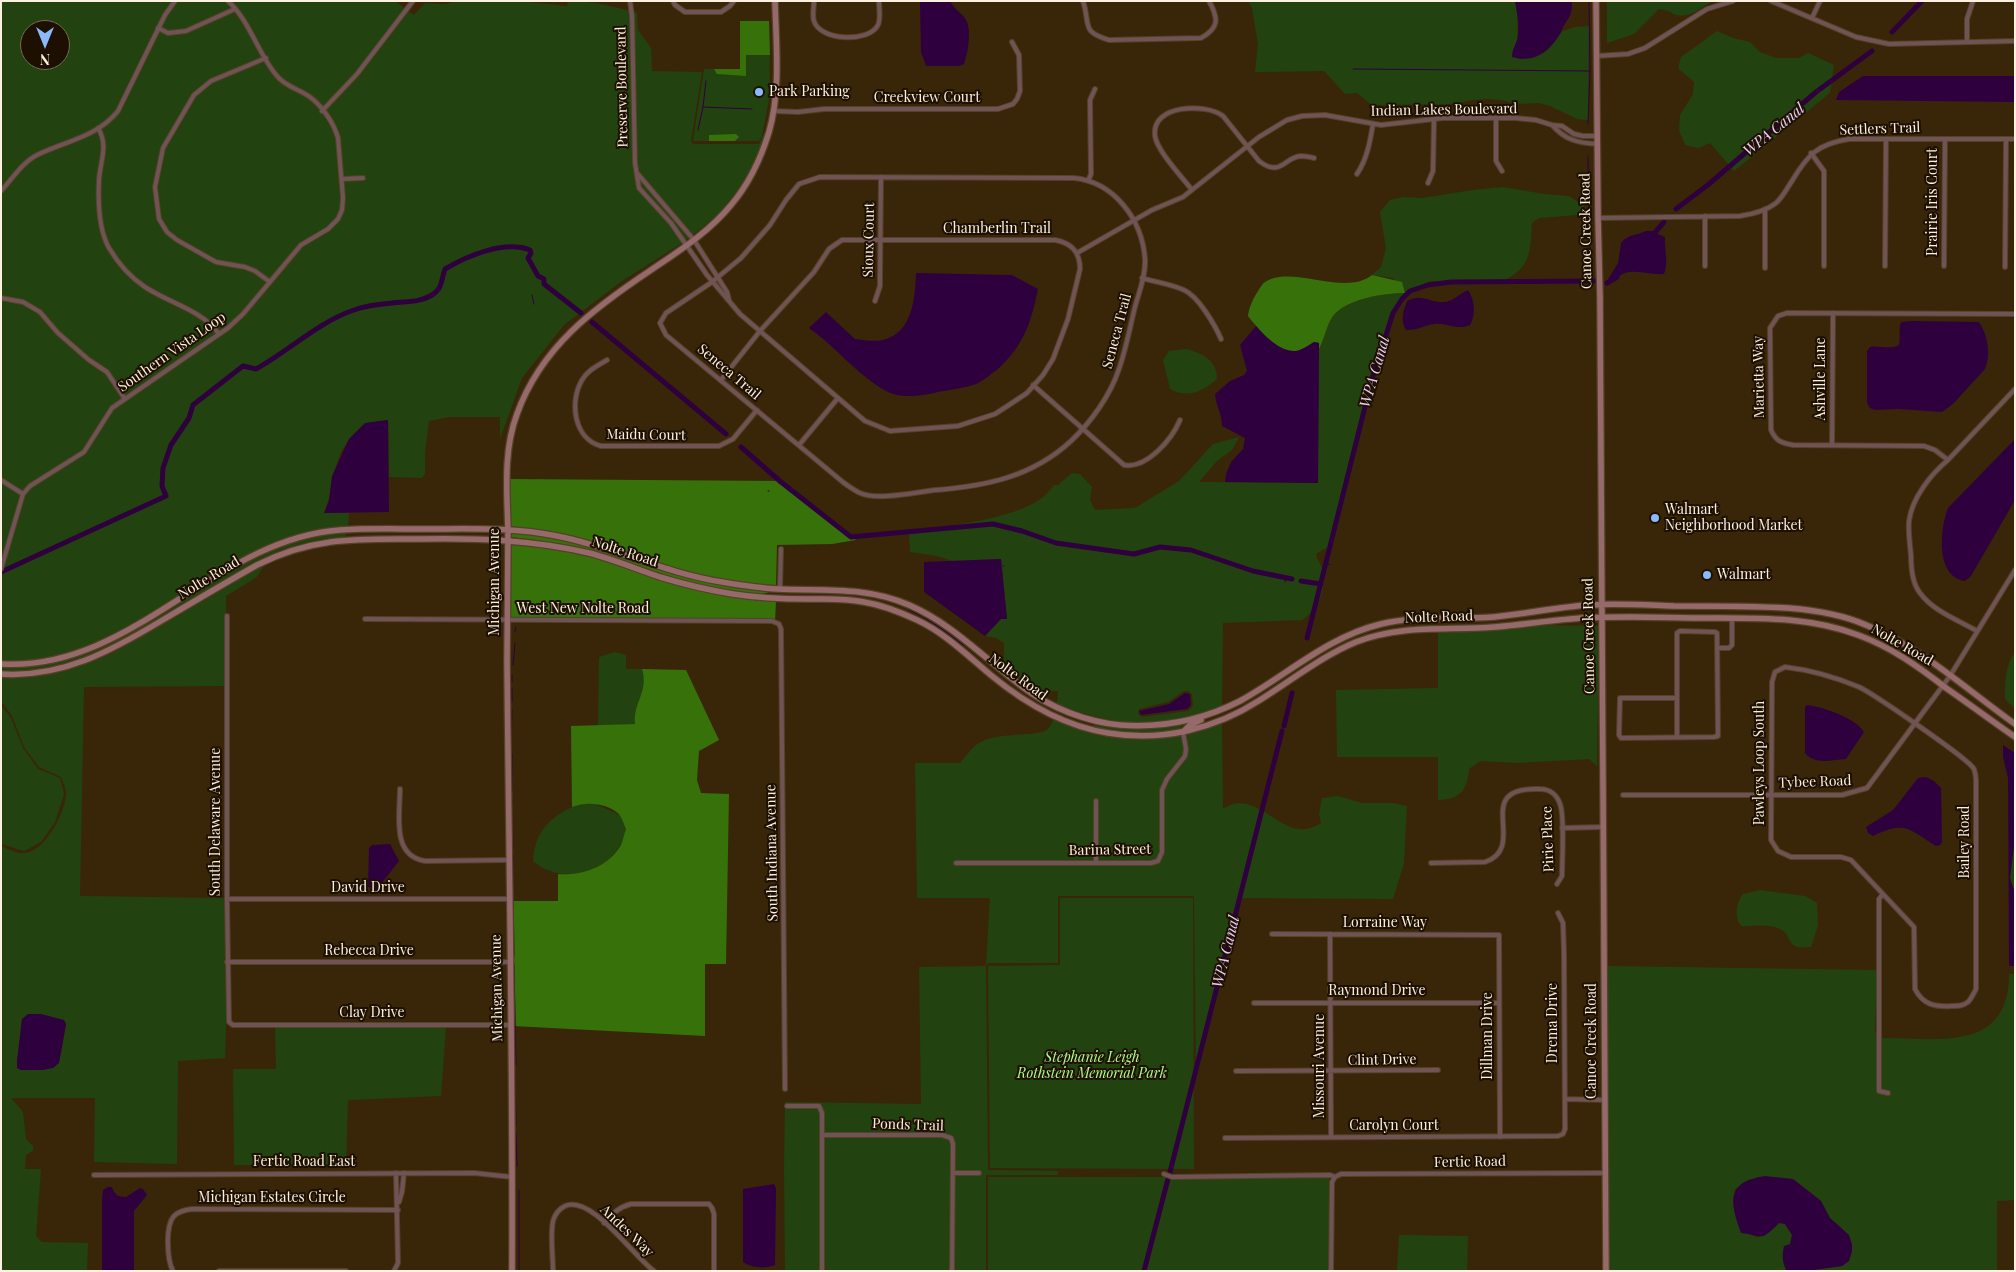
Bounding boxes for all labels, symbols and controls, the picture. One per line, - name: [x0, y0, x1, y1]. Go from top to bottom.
- north arrow: [20, 20, 70, 70]
- street label: Preserve Boulevard: [613, 26, 631, 148]
- text: N: [40, 50, 50, 69]
- place label: Park Parking: [769, 84, 850, 100]
- marker: Park Parking: [753, 86, 765, 98]
- street label: Creekview Court: [874, 90, 980, 106]
- street label: Indian Lakes Boulevard: [1370, 100, 1518, 120]
- water label: WPA Canal: [1740, 100, 1808, 160]
- street label: Settlers Trail: [1839, 119, 1921, 139]
- street label: Prairie Iris Court: [1925, 148, 1941, 256]
- street label: Canoe Creek Road: [1577, 173, 1595, 289]
- street label: Sioux Court: [860, 202, 878, 278]
- street label: Chamberlin Trail: [943, 221, 1051, 237]
- street label: Seneca Trail: [1099, 291, 1135, 371]
- street label: Southern Vista Loop: [115, 309, 229, 395]
- water label: WPA Canal: [1356, 334, 1394, 410]
- street label: Marietta Way: [1750, 336, 1768, 418]
- street label: Ashville Lane: [1813, 337, 1829, 421]
- street label: Seneca Trail: [694, 341, 764, 403]
- street label: Maidu Court: [606, 426, 686, 444]
- place label: Walmart Neighborhood Market: [1665, 502, 1803, 534]
- marker: Walmart Neighborhood Market: [1649, 512, 1661, 524]
- street label: Michigan Avenue: [487, 528, 503, 636]
- street label: Nolte Road: [590, 533, 660, 571]
- street label: Nolte Road: [175, 553, 243, 603]
- place label: Walmart: [1717, 567, 1771, 583]
- marker: Walmart: [1701, 569, 1713, 581]
- street label: Canoe Creek Road: [1580, 578, 1598, 694]
- street label: West New Nolte Road: [517, 601, 649, 617]
- street label: Nolte Road: [1404, 607, 1474, 627]
- street label: Nolte Road: [1868, 621, 1936, 669]
- street label: Nolte Road: [985, 650, 1051, 704]
- street label: Pawleys Loop South: [1752, 701, 1768, 825]
- street label: South Delaware Avenue: [208, 748, 224, 896]
- street label: Tybee Road: [1778, 772, 1852, 792]
- street label: South Indiana Avenue: [762, 784, 782, 922]
- street label: Pirie Place: [1538, 806, 1558, 872]
- street label: Bailey Road: [1957, 806, 1973, 878]
- street label: Barina Street: [1069, 841, 1151, 859]
- street label: David Drive: [331, 880, 405, 896]
- water label: WPA Canal: [1208, 914, 1244, 990]
- street label: Lorraine Way: [1343, 915, 1427, 931]
- street label: Michigan Avenue: [488, 934, 506, 1042]
- street label: Rebecca Drive: [324, 943, 414, 959]
- street label: Raymond Drive: [1328, 983, 1426, 999]
- street label: Drema Drive: [1545, 983, 1561, 1063]
- street label: Canoe Creek Road: [1584, 983, 1600, 1099]
- street label: Dillman Drive: [1480, 992, 1496, 1080]
- street label: Clay Drive: [339, 1005, 405, 1021]
- street label: Missouri Avenue: [1312, 1014, 1328, 1118]
- park label: Stephanie Leigh Rothstein Memorial Park: [1017, 1050, 1167, 1082]
- street label: Clint Drive: [1347, 1051, 1417, 1069]
- street label: Ponds Trail: [872, 1115, 944, 1135]
- street label: Carolyn Court: [1349, 1118, 1439, 1134]
- street label: Fertic Road: [1434, 1153, 1506, 1171]
- street label: Fertic Road East: [253, 1154, 355, 1170]
- street label: Michigan Estates Circle: [198, 1190, 346, 1206]
- street label: Andes Way: [597, 1201, 657, 1261]

